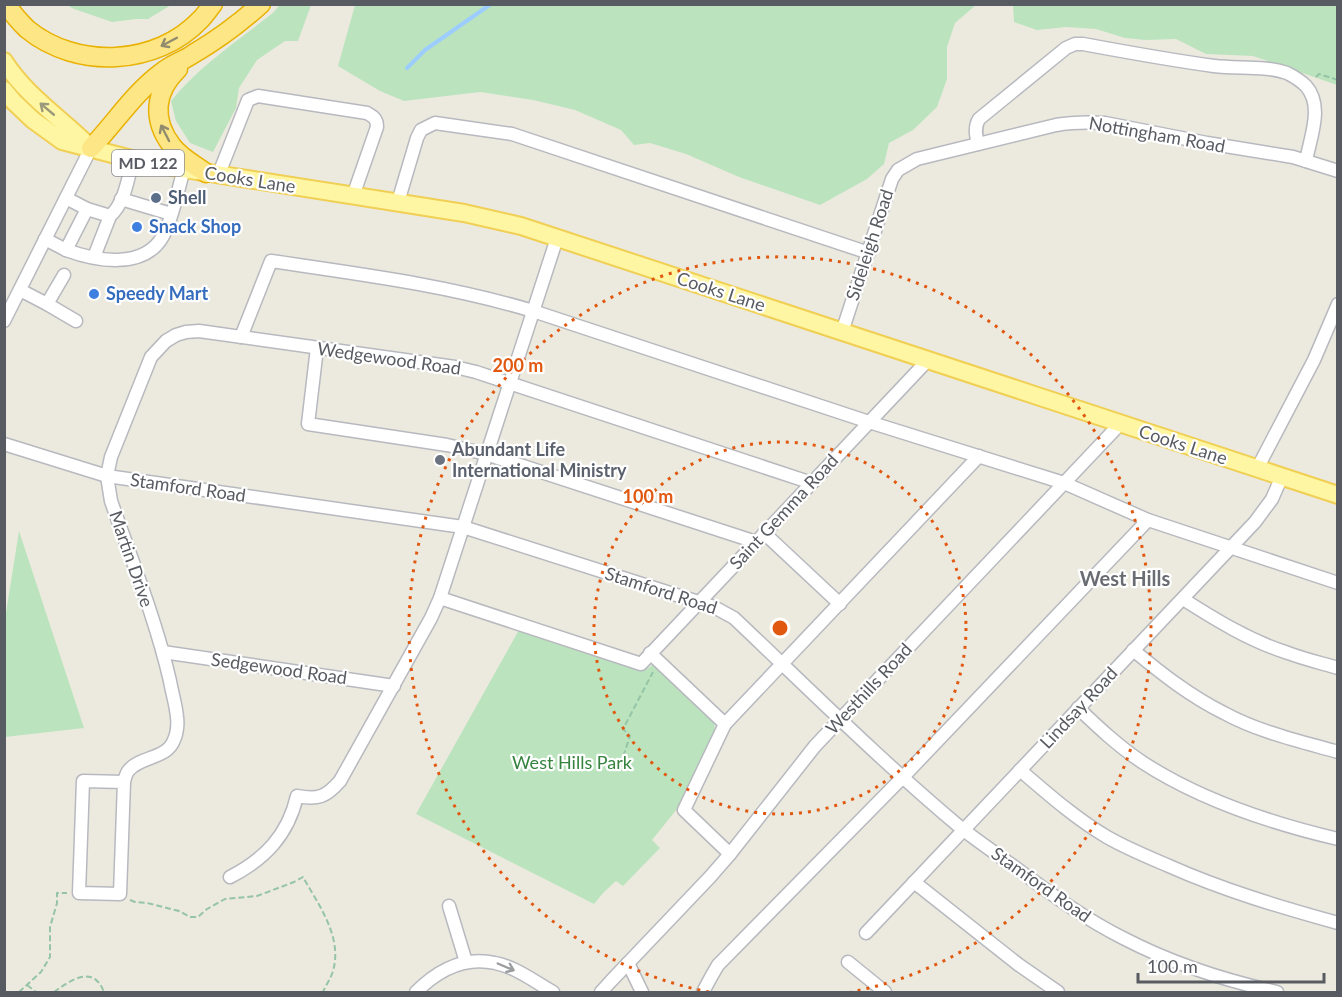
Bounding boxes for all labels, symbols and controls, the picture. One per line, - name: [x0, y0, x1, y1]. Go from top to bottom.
- one-way arrow: [161, 36, 178, 48]
- one-way arrow: [40, 102, 55, 116]
- street label: Nottingham Road: [1087, 111, 1227, 157]
- one-way arrow: [159, 125, 171, 142]
- road number: MD 122: [112, 150, 184, 176]
- street label: Cooks Lane: [203, 161, 297, 197]
- place label: Shell: [168, 186, 206, 208]
- street label: Sideleigh Road: [841, 186, 897, 303]
- marker: Shell: [149, 191, 163, 205]
- place label: Snack Shop: [149, 215, 241, 237]
- marker: Snack Shop: [130, 220, 144, 234]
- street label: Cooks Lane: [674, 266, 768, 316]
- place label: Speedy Mart: [106, 282, 208, 304]
- marker: Speedy Mart: [87, 287, 101, 301]
- street label: Wedgewood Road: [316, 337, 462, 379]
- text: 200 m: [493, 354, 543, 376]
- street label: Cooks Lane: [1136, 419, 1230, 469]
- place label: Abundant Life International Ministry: [451, 438, 627, 481]
- street label: Saint Gemma Road: [724, 449, 842, 574]
- marker: Abundant Life International Ministry: [433, 453, 447, 467]
- street label: Stamford Road: [129, 468, 247, 506]
- text: 100 m: [623, 485, 673, 507]
- street label: Martin Drive: [105, 508, 159, 610]
- street label: Stamford Road: [603, 562, 720, 619]
- district label: West Hills: [1080, 566, 1171, 590]
- centre of rings: [770, 618, 790, 638]
- street label: Westhills Road: [820, 638, 916, 738]
- street label: Sedgewood Road: [210, 648, 348, 688]
- street label: Lindsay Road: [1035, 662, 1122, 753]
- park label: West Hills Park: [512, 751, 633, 773]
- street label: Stamford Road: [988, 842, 1096, 927]
- scale bar: [1138, 946, 1324, 984]
- text: 100 m: [1147, 955, 1198, 977]
- one-way arrow: [496, 962, 515, 973]

